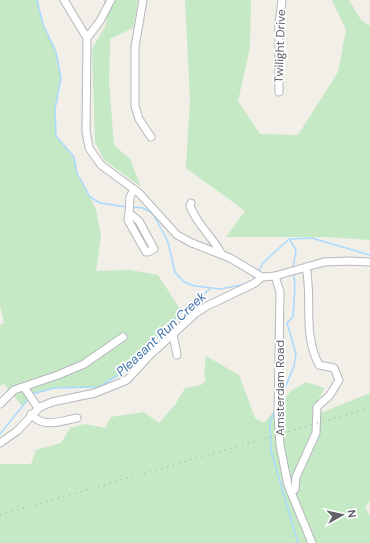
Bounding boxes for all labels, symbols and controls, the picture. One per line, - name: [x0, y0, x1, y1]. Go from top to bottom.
- street label: Twilight Drive: [271, 9, 289, 83]
- water label: Pleasant Run Creek: [112, 288, 210, 380]
- street label: Amsterdam Road: [272, 340, 288, 436]
- north arrow: [322, 495, 362, 535]
- text: N: [344, 509, 359, 519]

